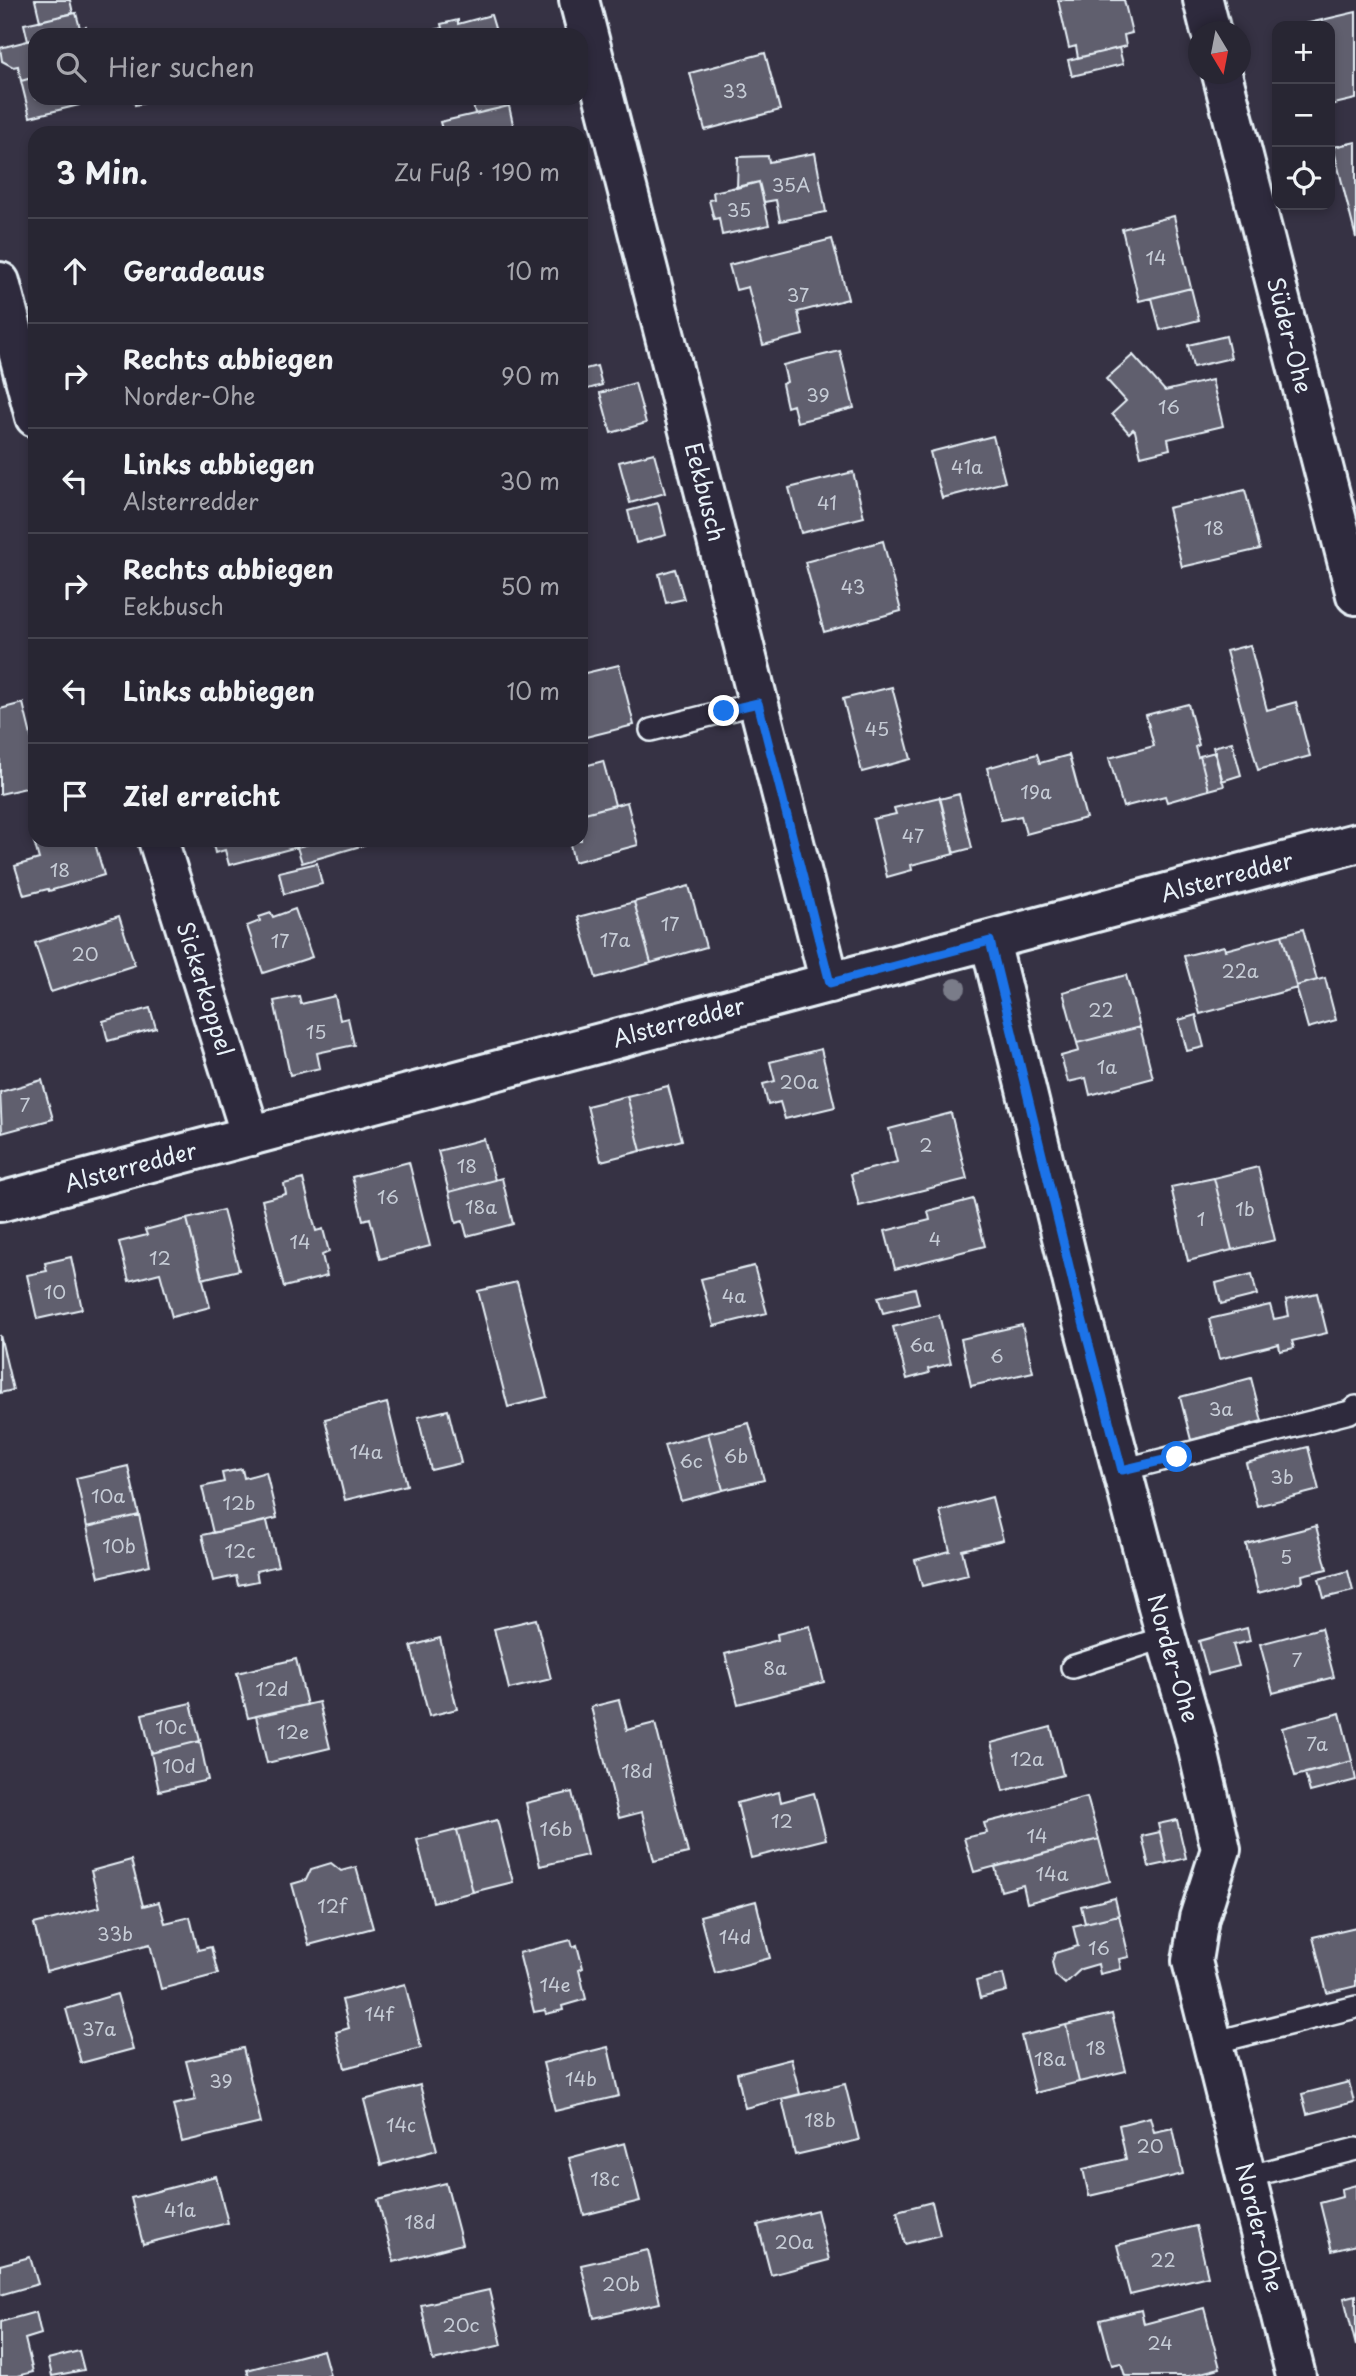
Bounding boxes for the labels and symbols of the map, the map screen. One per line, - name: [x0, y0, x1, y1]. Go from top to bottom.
- north arrow: [1188, 21, 1251, 84]
- house number: 33: [723, 76, 747, 104]
- house number: 35A: [772, 170, 810, 198]
- house number: 35: [727, 195, 751, 223]
- house number: 14: [1145, 243, 1167, 271]
- street label: Süder-Ohe: [1259, 273, 1322, 397]
- house number: 37: [787, 280, 809, 308]
- house number: 39: [806, 380, 830, 408]
- house number: 16: [1158, 392, 1180, 420]
- street label: Eekbusch: [677, 439, 736, 545]
- house number: 41a: [951, 452, 983, 480]
- house number: 41: [817, 488, 837, 516]
- house number: 18: [1204, 513, 1224, 541]
- house number: 43: [841, 572, 865, 600]
- route end: [708, 695, 739, 726]
- house number: 45: [865, 714, 889, 742]
- house number: 19a: [1020, 777, 1052, 805]
- house number: 47: [902, 821, 924, 849]
- street label: Alsterredder: [1156, 841, 1297, 910]
- house number: 18: [50, 855, 70, 883]
- house number: 17: [661, 909, 679, 937]
- street label: Sickerkoppel: [169, 917, 244, 1060]
- house number: 17a: [600, 925, 630, 953]
- house number: 17: [271, 926, 289, 954]
- house number: 20: [71, 939, 99, 967]
- house number: 22a: [1221, 956, 1259, 984]
- street label: Alsterredder: [608, 986, 749, 1055]
- house number: 22: [1088, 995, 1114, 1023]
- house number: 15: [306, 1017, 326, 1045]
- house number: 1a: [1097, 1052, 1117, 1080]
- house number: 20a: [780, 1067, 819, 1095]
- house number: 7: [20, 1090, 31, 1118]
- house number: 2: [919, 1130, 933, 1158]
- street label: Alsterredder: [60, 1132, 201, 1200]
- house number: 18: [457, 1151, 477, 1179]
- house number: 16: [377, 1182, 399, 1210]
- house number: 18a: [465, 1192, 497, 1220]
- house number: 1b: [1235, 1194, 1255, 1222]
- house number: 1: [1197, 1204, 1205, 1232]
- house number: 4: [929, 1224, 941, 1252]
- house number: 14: [289, 1227, 311, 1255]
- house number: 12: [149, 1243, 171, 1271]
- house number: 10: [44, 1277, 66, 1305]
- house number: 4a: [722, 1281, 746, 1309]
- house number: 6a: [909, 1330, 935, 1358]
- house number: 6: [990, 1341, 1004, 1369]
- house number: 3a: [1209, 1394, 1233, 1422]
- house number: 14a: [350, 1437, 383, 1465]
- house number: 6b: [724, 1441, 748, 1469]
- route start: [1161, 1441, 1192, 1472]
- house number: 6c: [679, 1446, 703, 1474]
- house number: 3b: [1270, 1462, 1294, 1490]
- house number: 10a: [91, 1481, 125, 1509]
- house number: 12b: [223, 1488, 255, 1516]
- house number: 10b: [102, 1531, 136, 1559]
- house number: 12c: [225, 1536, 255, 1564]
- house number: 5: [1280, 1542, 1292, 1570]
- street label: Norder-Ohe: [1139, 1589, 1209, 1726]
- house number: 7: [1292, 1645, 1303, 1673]
- house number: 8a: [763, 1653, 787, 1681]
- house number: 12d: [256, 1674, 288, 1702]
- house number: 10c: [155, 1712, 187, 1740]
- house number: 12e: [277, 1717, 309, 1745]
- house number: 7a: [1306, 1729, 1328, 1757]
- house number: 12a: [1010, 1744, 1044, 1772]
- house number: 10d: [162, 1751, 196, 1779]
- house number: 18d: [621, 1756, 653, 1784]
- house number: 12: [771, 1806, 793, 1834]
- house number: 16b: [540, 1814, 572, 1842]
- house number: 14: [1026, 1821, 1048, 1849]
- house number: 14a: [1036, 1859, 1069, 1887]
- house number: 12f: [317, 1891, 348, 1919]
- house number: 33b: [97, 1919, 133, 1947]
- house number: 14d: [719, 1922, 751, 1950]
- house number: 16: [1088, 1933, 1110, 1961]
- house number: 14e: [539, 1970, 571, 1998]
- house number: 14f: [365, 1999, 395, 2027]
- house number: 37a: [82, 2014, 116, 2042]
- house number: 18: [1086, 2033, 1106, 2061]
- house number: 18a: [1034, 2044, 1066, 2072]
- house number: 14b: [565, 2064, 597, 2092]
- house number: 39: [209, 2066, 233, 2094]
- house number: 18b: [804, 2105, 836, 2133]
- house number: 14c: [386, 2110, 416, 2138]
- house number: 20: [1136, 2131, 1164, 2159]
- street label: Norder-Ohe: [1227, 2159, 1293, 2296]
- house number: 18c: [590, 2164, 620, 2192]
- house number: 41a: [164, 2195, 196, 2223]
- house number: 18d: [404, 2207, 436, 2235]
- house number: 20a: [775, 2227, 814, 2255]
- house number: 22: [1150, 2245, 1176, 2273]
- house number: 20b: [602, 2269, 640, 2297]
- house number: 20c: [442, 2310, 480, 2338]
- house number: 24: [1147, 2328, 1173, 2356]

